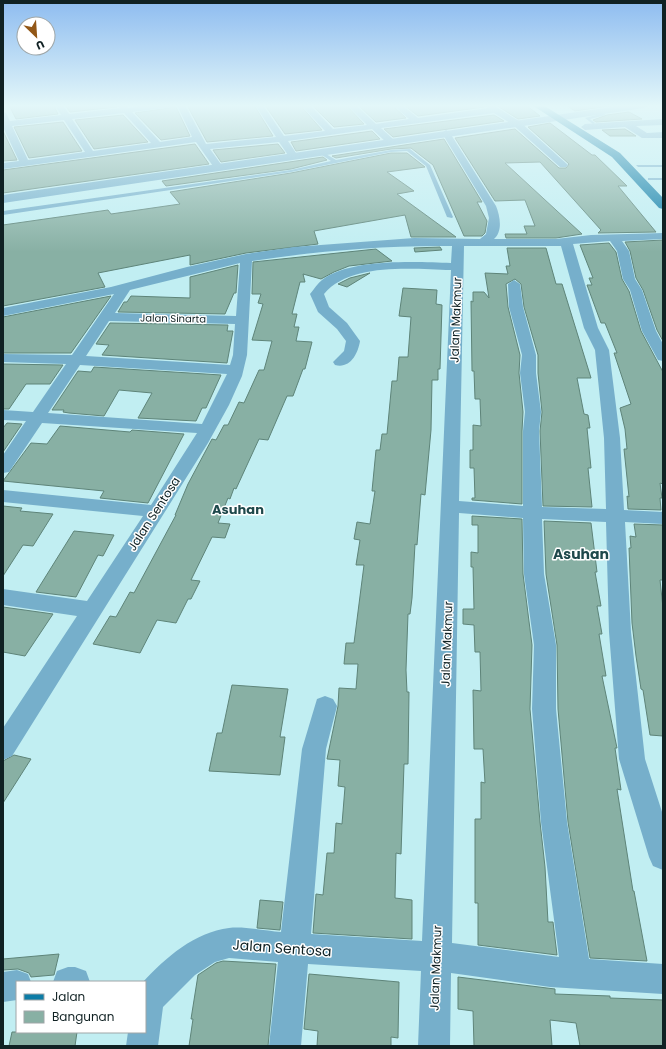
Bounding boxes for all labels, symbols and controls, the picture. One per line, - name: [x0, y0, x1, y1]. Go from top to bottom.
- north arrow: [16, 16, 56, 56]
- text: U: [33, 36, 47, 54]
- street label: Jalan Makmur: [446, 276, 466, 363]
- street label: Jalan Sinarta: [140, 310, 206, 327]
- street label: Jalan Sentosa: [123, 473, 184, 554]
- district label: Asuhan: [212, 500, 264, 519]
- district label: Asuhan: [553, 544, 609, 564]
- street label: Jalan Makmur: [437, 600, 457, 687]
- street label: Jalan Makmur: [426, 924, 446, 1011]
- street label: Jalan Sentosa: [232, 935, 332, 961]
- legend: [16, 981, 146, 1033]
- text: Jalan: [52, 988, 85, 1005]
- text: Bangunan: [52, 1008, 114, 1025]

